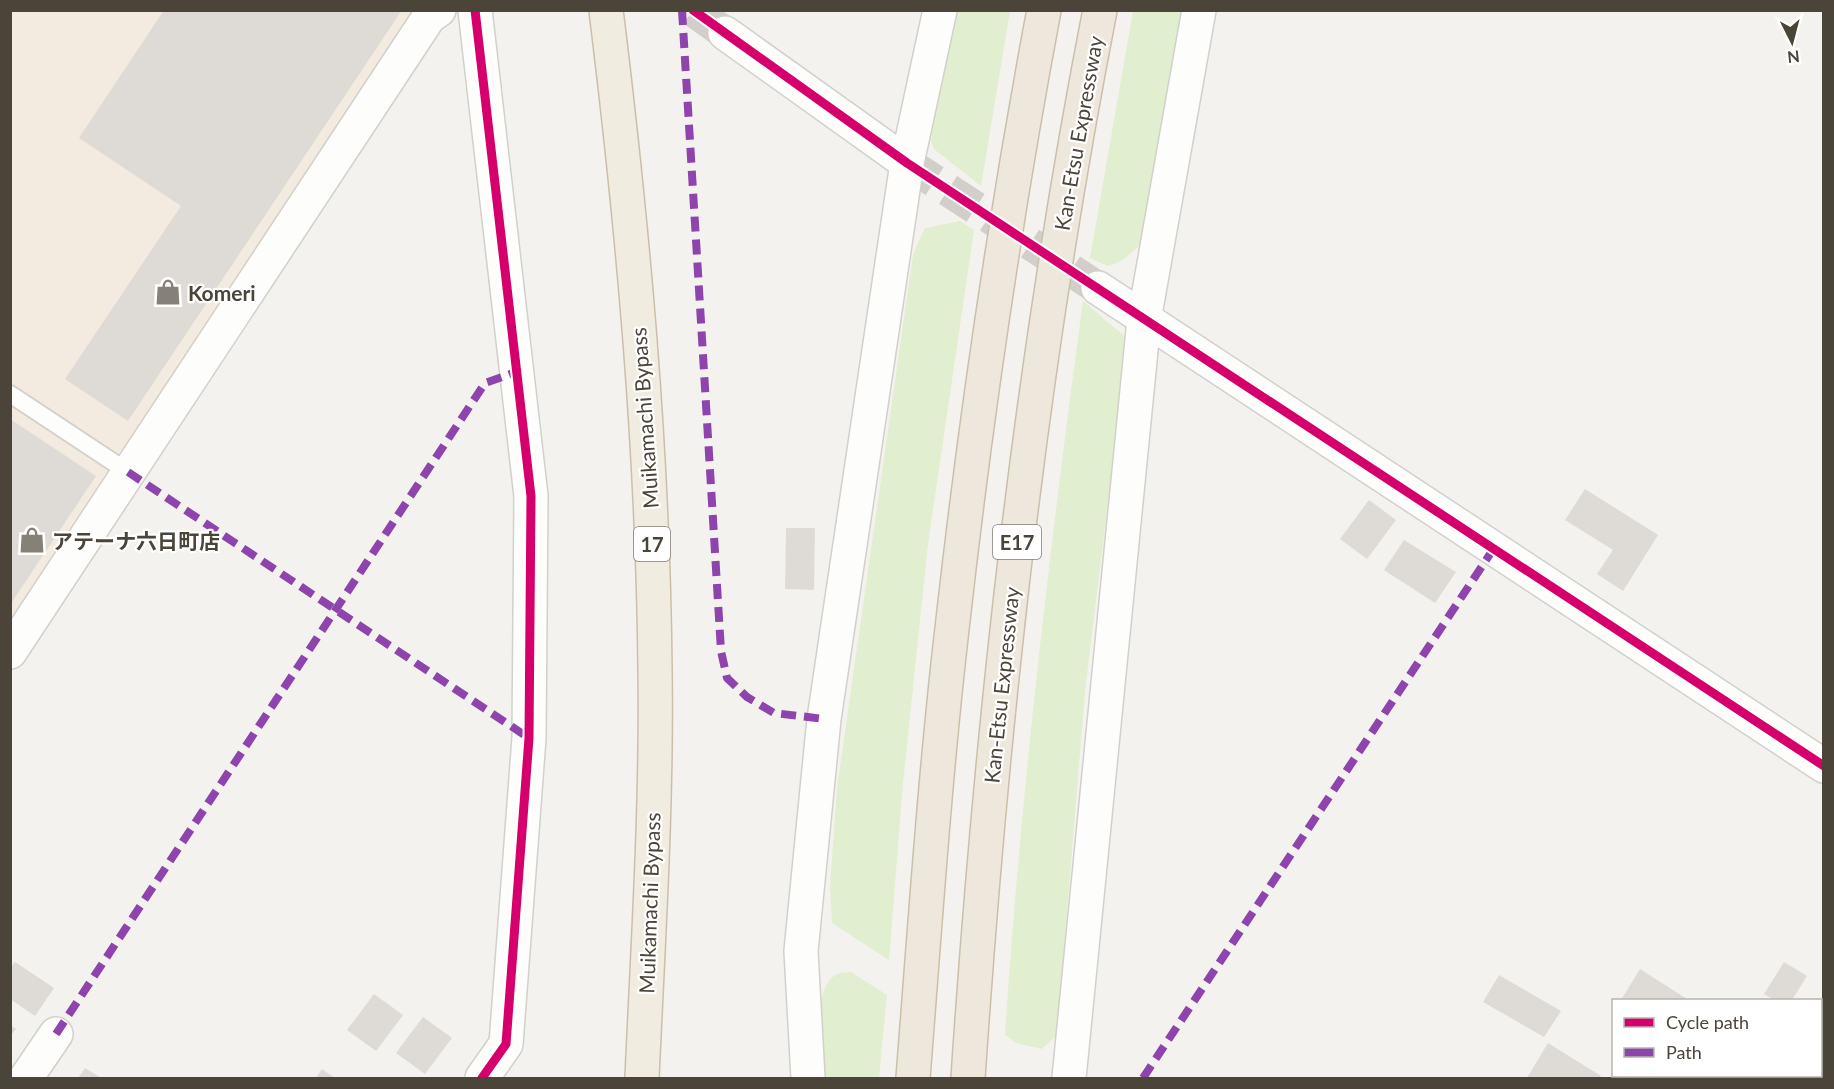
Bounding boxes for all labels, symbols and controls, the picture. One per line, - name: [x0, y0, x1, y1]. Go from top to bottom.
- north arrow: [1762, 12, 1822, 72]
- street label: Kan-Etsu Expressway: [1049, 33, 1107, 232]
- text: N: [1786, 47, 1801, 68]
- shop icon: Komeri: [153, 277, 183, 307]
- place label: Komeri: [188, 280, 256, 305]
- street label: Muikamachi Bypass: [625, 327, 663, 509]
- shop icon: アテーナ六日町店: [17, 525, 47, 555]
- road number: E17: [993, 525, 1041, 559]
- road number: 17: [634, 527, 670, 561]
- place label: アテーナ六日町店: [52, 528, 220, 553]
- street label: Kan-Etsu Expressway: [978, 585, 1024, 784]
- street label: Muikamachi Bypass: [633, 812, 665, 994]
- legend: [1612, 999, 1822, 1077]
- text: Cycle path: [1666, 1011, 1749, 1033]
- text: Path: [1666, 1041, 1702, 1063]

